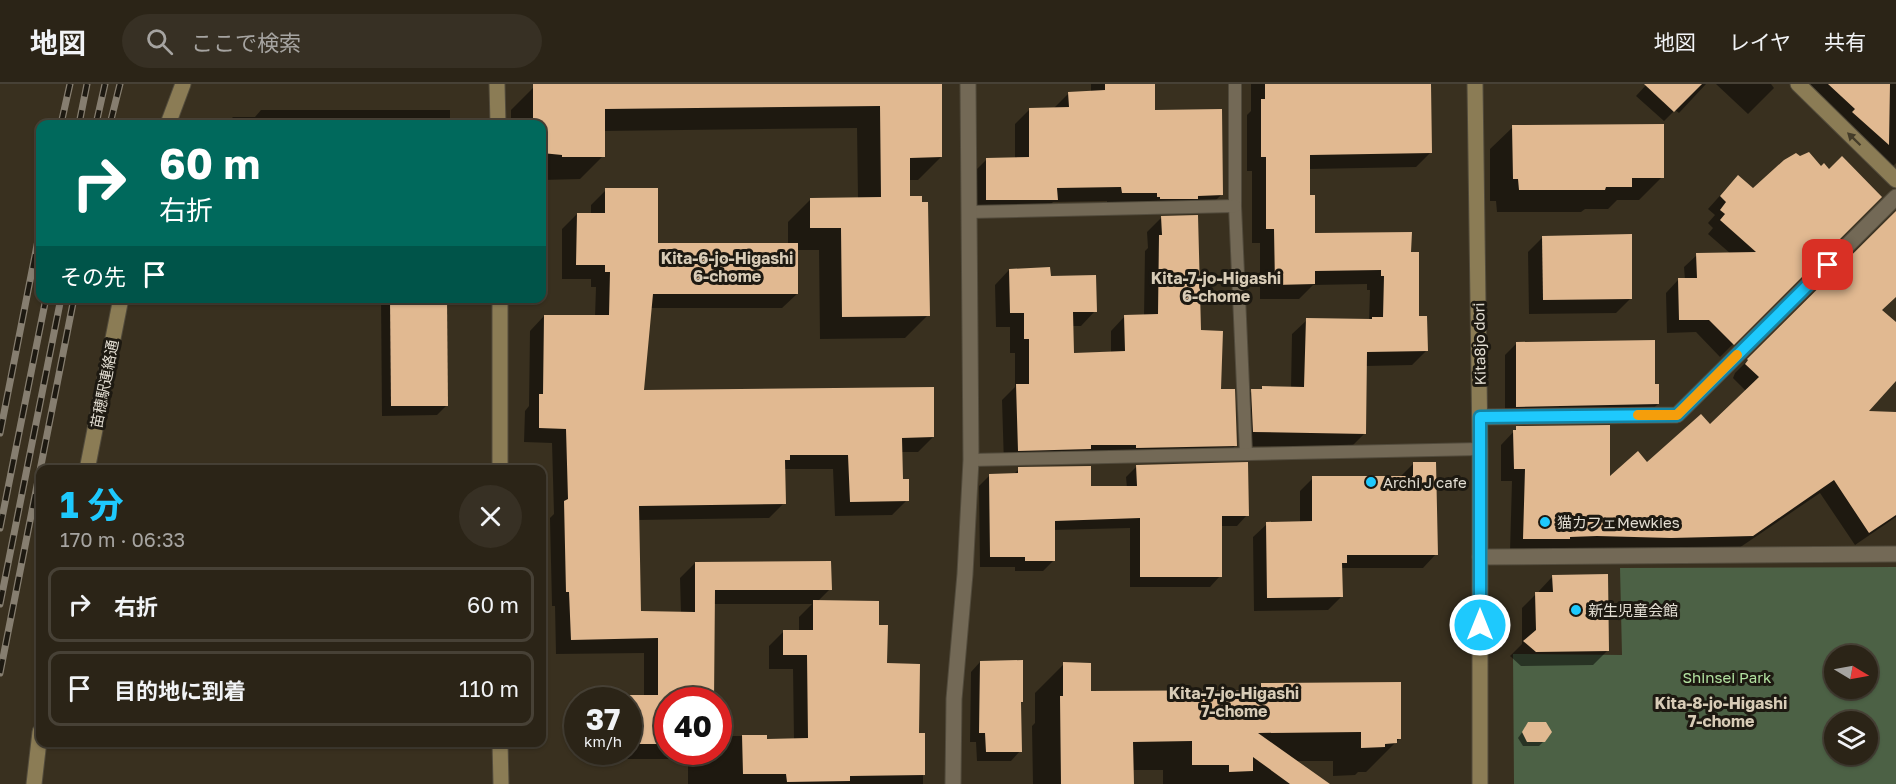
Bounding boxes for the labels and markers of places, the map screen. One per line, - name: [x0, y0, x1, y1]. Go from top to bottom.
- pin: [1802, 239, 1853, 290]
- place label: Archi J cafe: [1383, 473, 1467, 491]
- marker: Archi J cafe: [1364, 475, 1378, 489]
- place label: 猫カフェMewkies: [1557, 513, 1680, 531]
- marker: 猫カフェMewkies: [1538, 515, 1552, 529]
- place label: 新生児童会館: [1588, 601, 1678, 619]
- marker: 新生児童会館: [1569, 603, 1583, 617]

